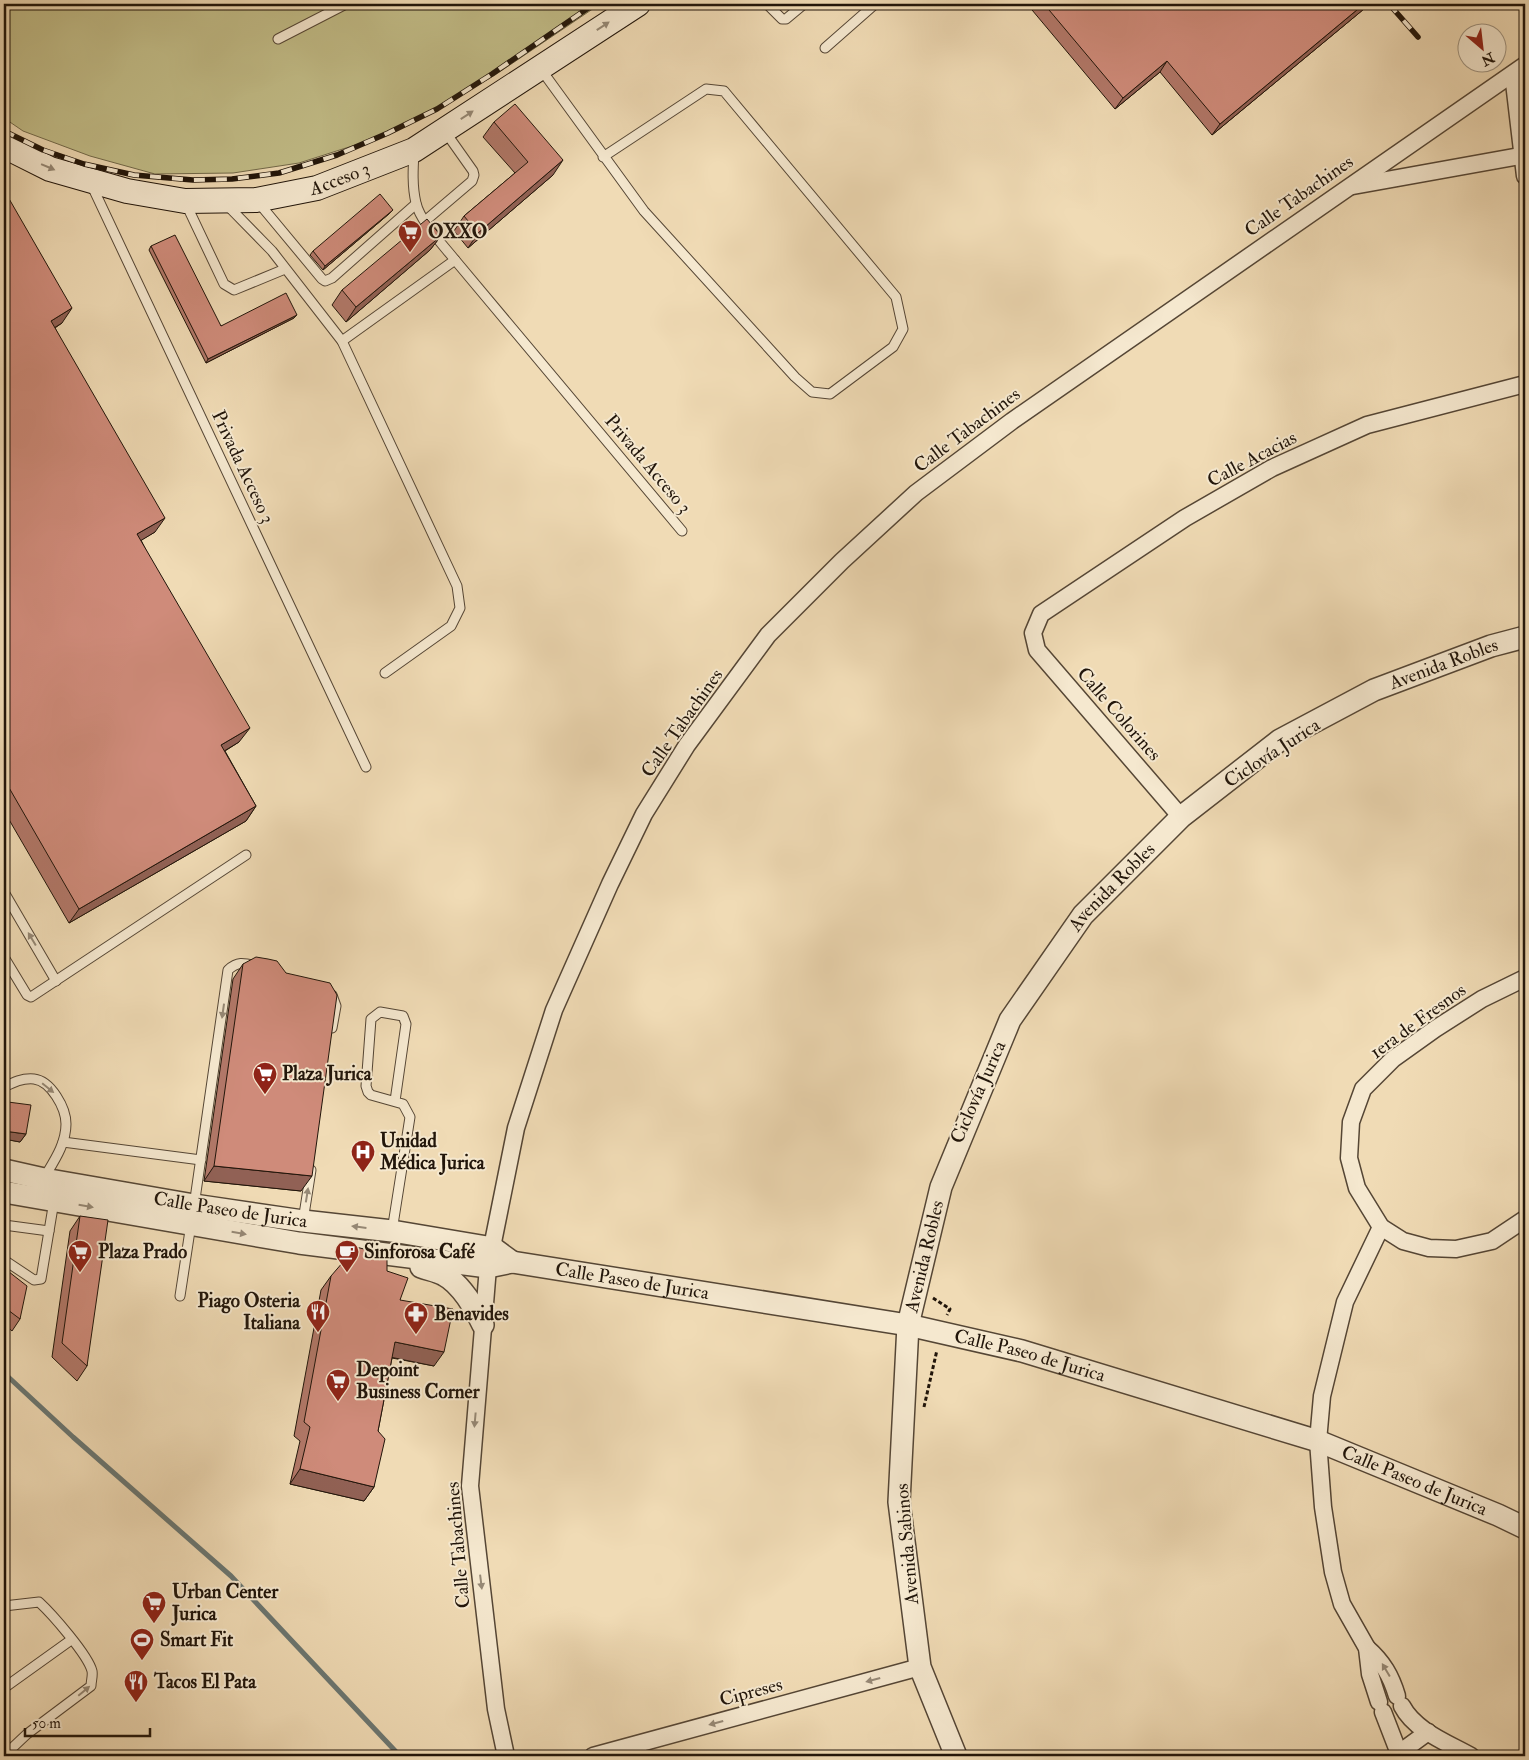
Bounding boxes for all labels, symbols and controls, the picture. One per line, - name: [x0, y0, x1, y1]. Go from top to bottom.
- one-way arrow: [596, 22, 610, 31]
- north arrow: [1456, 22, 1506, 72]
- text: N: [1478, 48, 1498, 70]
- one-way arrow: [460, 111, 474, 120]
- street label: Calle Tabachines: [1240, 150, 1358, 242]
- street label: Acceso 3: [307, 157, 373, 201]
- one-way arrow: [41, 164, 55, 172]
- supermarket icon: OXXO: [397, 219, 423, 253]
- place label: OXXO: [428, 220, 487, 244]
- street label: Calle Tabachines: [909, 382, 1025, 478]
- street label: Privada Acceso 3: [206, 406, 280, 528]
- street label: Privada Acceso 3: [599, 409, 697, 519]
- street label: Calle Acacias: [1203, 425, 1301, 493]
- street label: Avenida Robles: [1385, 633, 1501, 696]
- street label: Calle Colorines: [1072, 662, 1166, 766]
- street label: Calle Tabachines: [636, 664, 728, 782]
- street label: Ciclovía Jurica: [1219, 713, 1325, 793]
- street label: Avenida Robles: [1063, 838, 1160, 937]
- one-way arrow: [27, 932, 36, 945]
- street label: 1era de Fresnos: [1365, 978, 1471, 1064]
- one-way arrow: [218, 1003, 226, 1019]
- street label: Ciclovía Jurica: [945, 1037, 1011, 1147]
- supermarket icon: Plaza Jurica: [252, 1061, 278, 1095]
- place label: Plaza Jurica: [282, 1062, 373, 1086]
- one-way arrow: [41, 1082, 54, 1093]
- place label: Unidad Médica Jurica: [379, 1129, 486, 1175]
- hospital icon: Unidad Médica Jurica: [350, 1139, 376, 1173]
- street label: Calle Paseo de Jurica: [152, 1186, 309, 1233]
- one-way arrow: [303, 1187, 311, 1203]
- street label: Avenida Robles: [899, 1198, 949, 1316]
- one-way arrow: [79, 1203, 95, 1211]
- one-way arrow: [350, 1223, 366, 1231]
- one-way arrow: [232, 1229, 248, 1237]
- supermarket icon: Plaza Prado: [67, 1239, 93, 1273]
- cafe icon: Sinforosa Café: [334, 1239, 360, 1273]
- place label: Plaza Prado: [98, 1240, 187, 1264]
- place label: Sinforosa Café: [364, 1240, 476, 1264]
- street label: Calle Paseo de Jurica: [553, 1257, 711, 1305]
- place label: Piago Osteria Italiana: [198, 1289, 301, 1335]
- restaurant icon: Piago Osteria Italiana: [305, 1299, 331, 1333]
- pharmacy icon: Benavides: [403, 1301, 429, 1335]
- place label: Benavides: [434, 1302, 509, 1326]
- street label: Calle Paseo de Jurica: [952, 1324, 1108, 1388]
- place label: Depoint Business Corner: [356, 1358, 480, 1404]
- supermarket icon: Depoint Business Corner: [325, 1368, 351, 1402]
- one-way arrow: [471, 1412, 479, 1428]
- street label: Calle Paseo de Jurica: [1338, 1440, 1491, 1521]
- street label: Calle Tabachines: [441, 1481, 475, 1609]
- street label: Avenida Sabinos: [890, 1482, 924, 1607]
- one-way arrow: [477, 1574, 485, 1590]
- place label: Urban Center Jurica: [171, 1580, 279, 1626]
- supermarket icon: Urban Center Jurica: [141, 1590, 167, 1624]
- sports icon: Smart Fit: [129, 1627, 155, 1661]
- place label: Smart Fit: [160, 1628, 234, 1652]
- one-way arrow: [1381, 1663, 1390, 1676]
- restaurant icon: Tacos El Pata: [123, 1669, 149, 1703]
- place label: Tacos El Pata: [153, 1670, 257, 1694]
- street label: Cipreses: [717, 1672, 785, 1713]
- one-way arrow: [865, 1676, 880, 1684]
- one-way arrow: [78, 1685, 91, 1696]
- scale bar: [25, 1705, 150, 1737]
- text: 50 m: [32, 1714, 61, 1733]
- one-way arrow: [708, 1719, 723, 1727]

